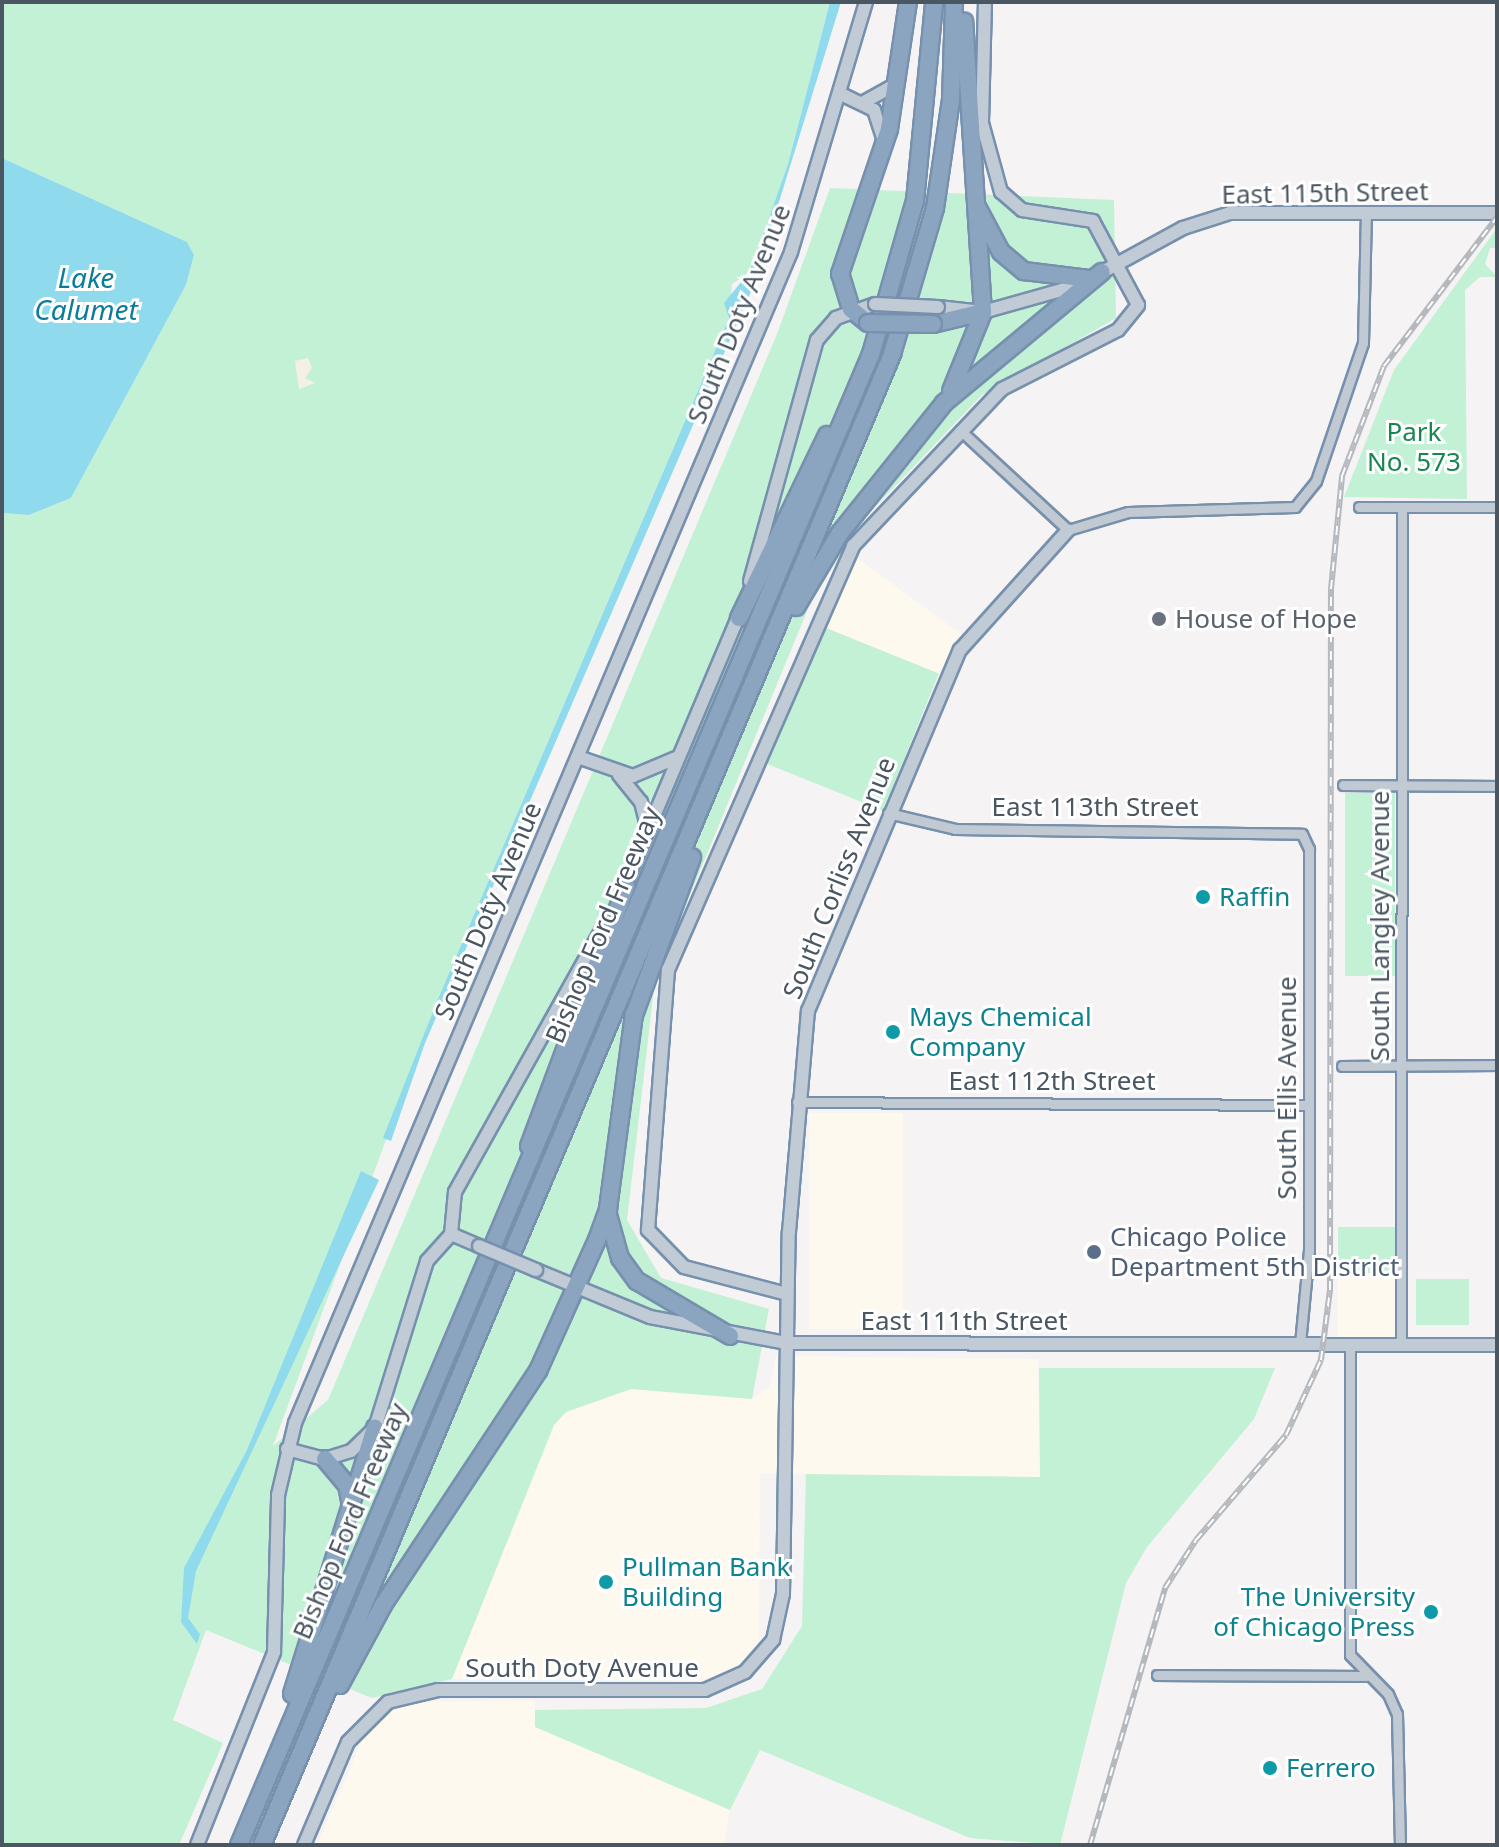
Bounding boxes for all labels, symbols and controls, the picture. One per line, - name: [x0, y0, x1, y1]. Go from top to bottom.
- street label: East 115th Street: [1221, 176, 1429, 210]
- street label: South Doty Avenue: [681, 200, 797, 428]
- water label: Lake Calumet: [34, 260, 138, 326]
- park label: Park No. 573: [1367, 416, 1461, 478]
- place label: House of Hope: [1175, 603, 1357, 635]
- marker: House of Hope: [1150, 610, 1168, 628]
- street label: South Corliss Avenue: [776, 753, 902, 1003]
- street label: East 113th Street: [991, 791, 1199, 823]
- street label: South Langley Avenue: [1364, 791, 1396, 1061]
- street label: South Doty Avenue: [428, 797, 548, 1025]
- street label: Bishop Ford Freeway: [539, 802, 667, 1048]
- place label: Raffin: [1219, 881, 1290, 913]
- marker: Raffin: [1194, 888, 1212, 906]
- street label: South Ellis Avenue: [1271, 976, 1303, 1200]
- place label: Mays Chemical Company: [909, 1001, 1092, 1062]
- marker: Mays Chemical Company: [884, 1023, 902, 1041]
- street label: East 112th Street: [948, 1065, 1156, 1097]
- place label: Chicago Police Department 5th District: [1110, 1221, 1399, 1282]
- marker: Chicago Police Department 5th District: [1085, 1243, 1103, 1261]
- street label: East 111th Street: [860, 1305, 1068, 1337]
- street label: Bishop Ford Freeway: [286, 1398, 414, 1644]
- place label: Pullman Bank Building: [622, 1551, 790, 1612]
- marker: Pullman Bank Building: [597, 1573, 615, 1591]
- place label: The University of Chicago Press: [1213, 1581, 1415, 1642]
- marker: The University of Chicago Press: [1422, 1603, 1440, 1621]
- street label: South Doty Avenue: [465, 1652, 699, 1684]
- place label: Ferrero: [1286, 1752, 1376, 1784]
- marker: Ferrero: [1261, 1759, 1279, 1777]

